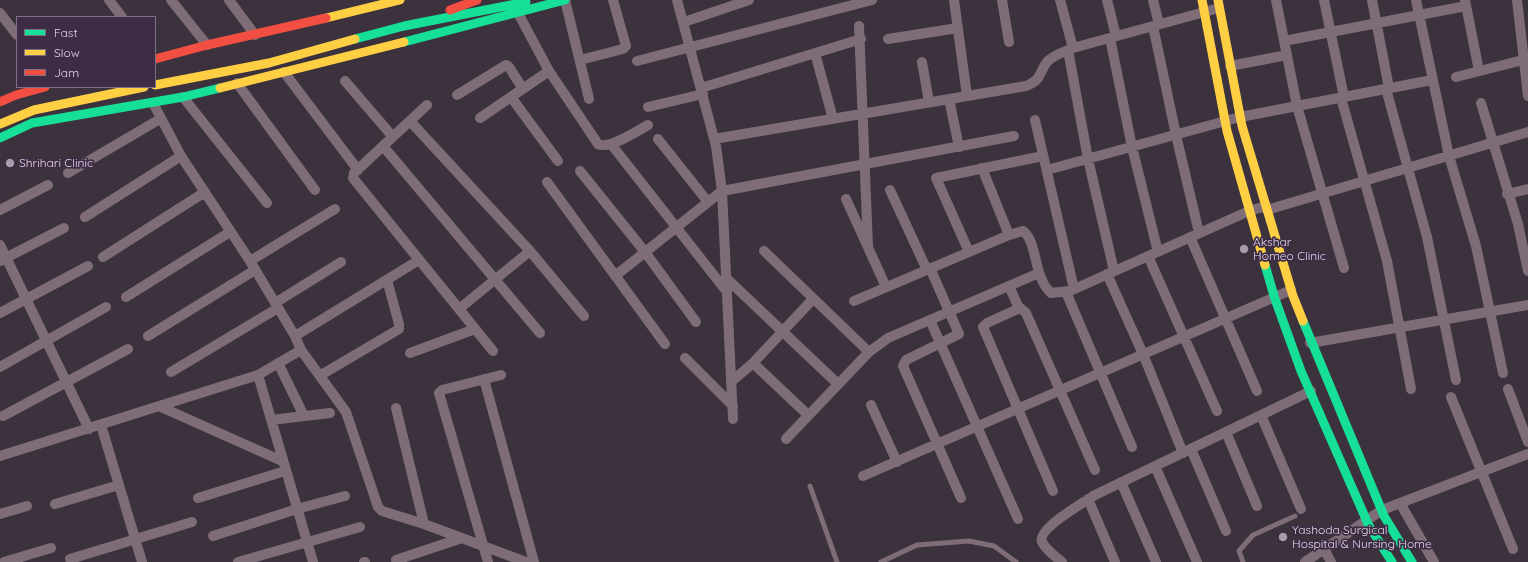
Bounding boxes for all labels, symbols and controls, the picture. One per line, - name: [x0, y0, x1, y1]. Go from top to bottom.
- legend: [16, 16, 156, 88]
- text: Fast: [54, 25, 78, 40]
- text: Slow: [54, 45, 80, 60]
- text: Jam: [54, 65, 79, 80]
- place label: Shrihari Clinic: [19, 156, 93, 170]
- marker: Shrihari Clinic: [4, 157, 16, 169]
- place label: Akshar Homeo Clinic: [1253, 235, 1326, 263]
- marker: Akshar Homeo Clinic: [1238, 243, 1250, 255]
- place label: Yashoda Surgical Hospital & Nursing Home: [1292, 523, 1432, 551]
- marker: Yashoda Surgical Hospital & Nursing Home: [1277, 531, 1289, 543]

